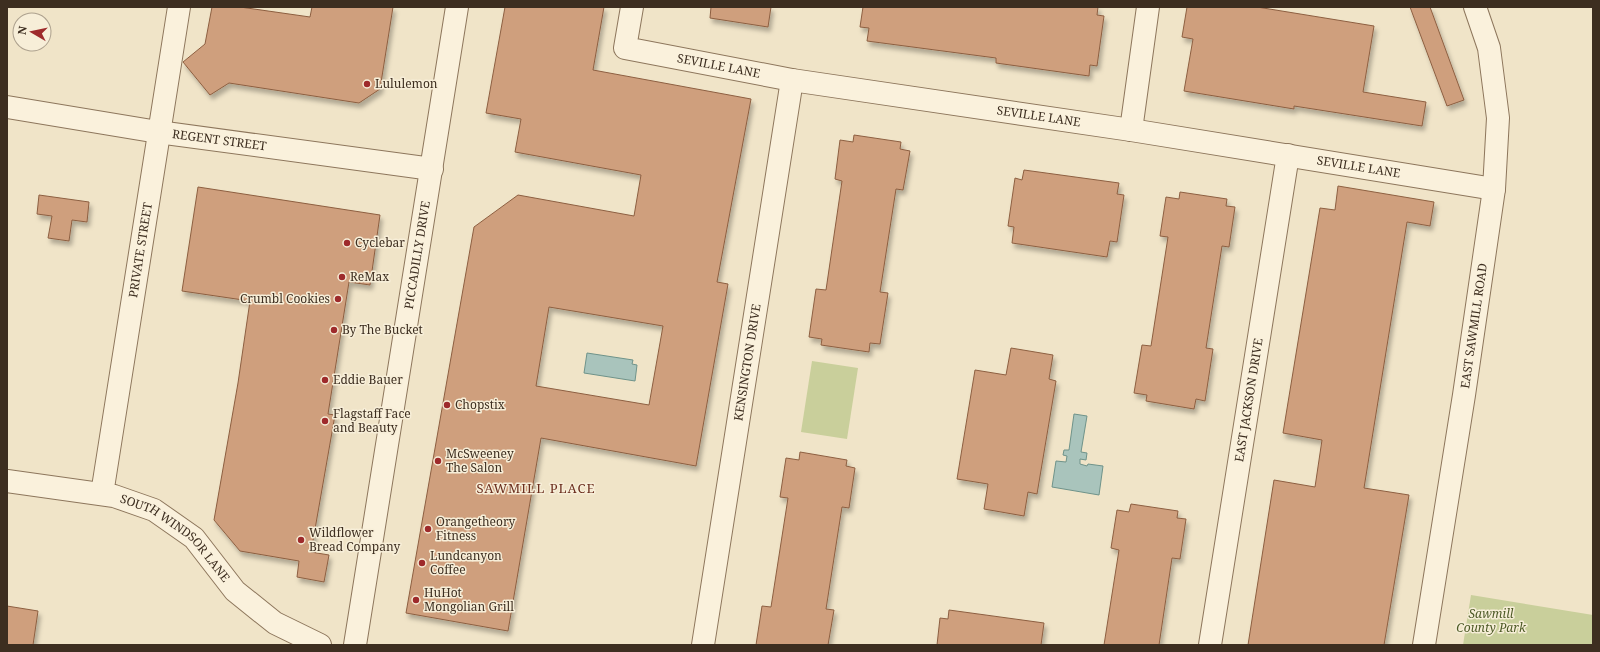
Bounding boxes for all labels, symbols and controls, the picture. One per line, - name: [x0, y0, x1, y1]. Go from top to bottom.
- north arrow: [12, 12, 52, 52]
- text: N: [14, 25, 30, 36]
- street label: SEVILLE LANE: [676, 49, 762, 82]
- place label: Lululemon: [375, 75, 438, 92]
- marker: Lululemon: [362, 79, 372, 89]
- street label: SEVILLE LANE: [996, 101, 1082, 130]
- street label: REGENT STREET: [171, 125, 268, 155]
- street label: SEVILLE LANE: [1316, 151, 1402, 182]
- street label: PICCADILLY DRIVE: [400, 199, 434, 310]
- street label: PRIVATE STREET: [124, 200, 156, 299]
- place label: Cyclebar: [355, 234, 405, 251]
- marker: Cyclebar: [342, 238, 352, 248]
- street label: EAST SAWMILL ROAD: [1456, 262, 1491, 390]
- place label: ReMax: [350, 268, 389, 285]
- marker: ReMax: [337, 272, 347, 282]
- place label: Crumbl Cookies: [240, 290, 330, 307]
- marker: Crumbl Cookies: [333, 294, 343, 304]
- street label: KENSINGTON DRIVE: [729, 303, 765, 422]
- place label: By The Bucket: [342, 321, 423, 338]
- marker: By The Bucket: [329, 325, 339, 335]
- street label: EAST JACKSON DRIVE: [1230, 337, 1267, 463]
- place label: Eddie Bauer: [333, 371, 403, 388]
- marker: Eddie Bauer: [320, 375, 330, 385]
- place label: Chopstix: [455, 396, 505, 413]
- marker: Chopstix: [442, 400, 452, 410]
- place label: Flagstaff Face and Beauty: [333, 405, 411, 436]
- marker: Flagstaff Face and Beauty: [320, 416, 330, 426]
- place label: McSweeney The Salon: [446, 445, 514, 476]
- marker: McSweeney The Salon: [433, 456, 443, 466]
- district label: SAWMILL PLACE: [476, 479, 596, 497]
- street label: SOUTH WINDSOR LANE: [118, 490, 234, 585]
- place label: Orangetheory Fitness: [436, 513, 516, 544]
- place label: Wildflower Bread Company: [309, 524, 400, 555]
- marker: Orangetheory Fitness: [423, 524, 433, 534]
- marker: Wildflower Bread Company: [296, 535, 306, 545]
- place label: Lundcanyon Coffee: [430, 547, 502, 578]
- marker: Lundcanyon Coffee: [417, 558, 427, 568]
- place label: HuHot Mongolian Grill: [424, 584, 514, 615]
- marker: HuHot Mongolian Grill: [411, 595, 421, 605]
- park label: Sawmill County Park: [1456, 605, 1527, 636]

